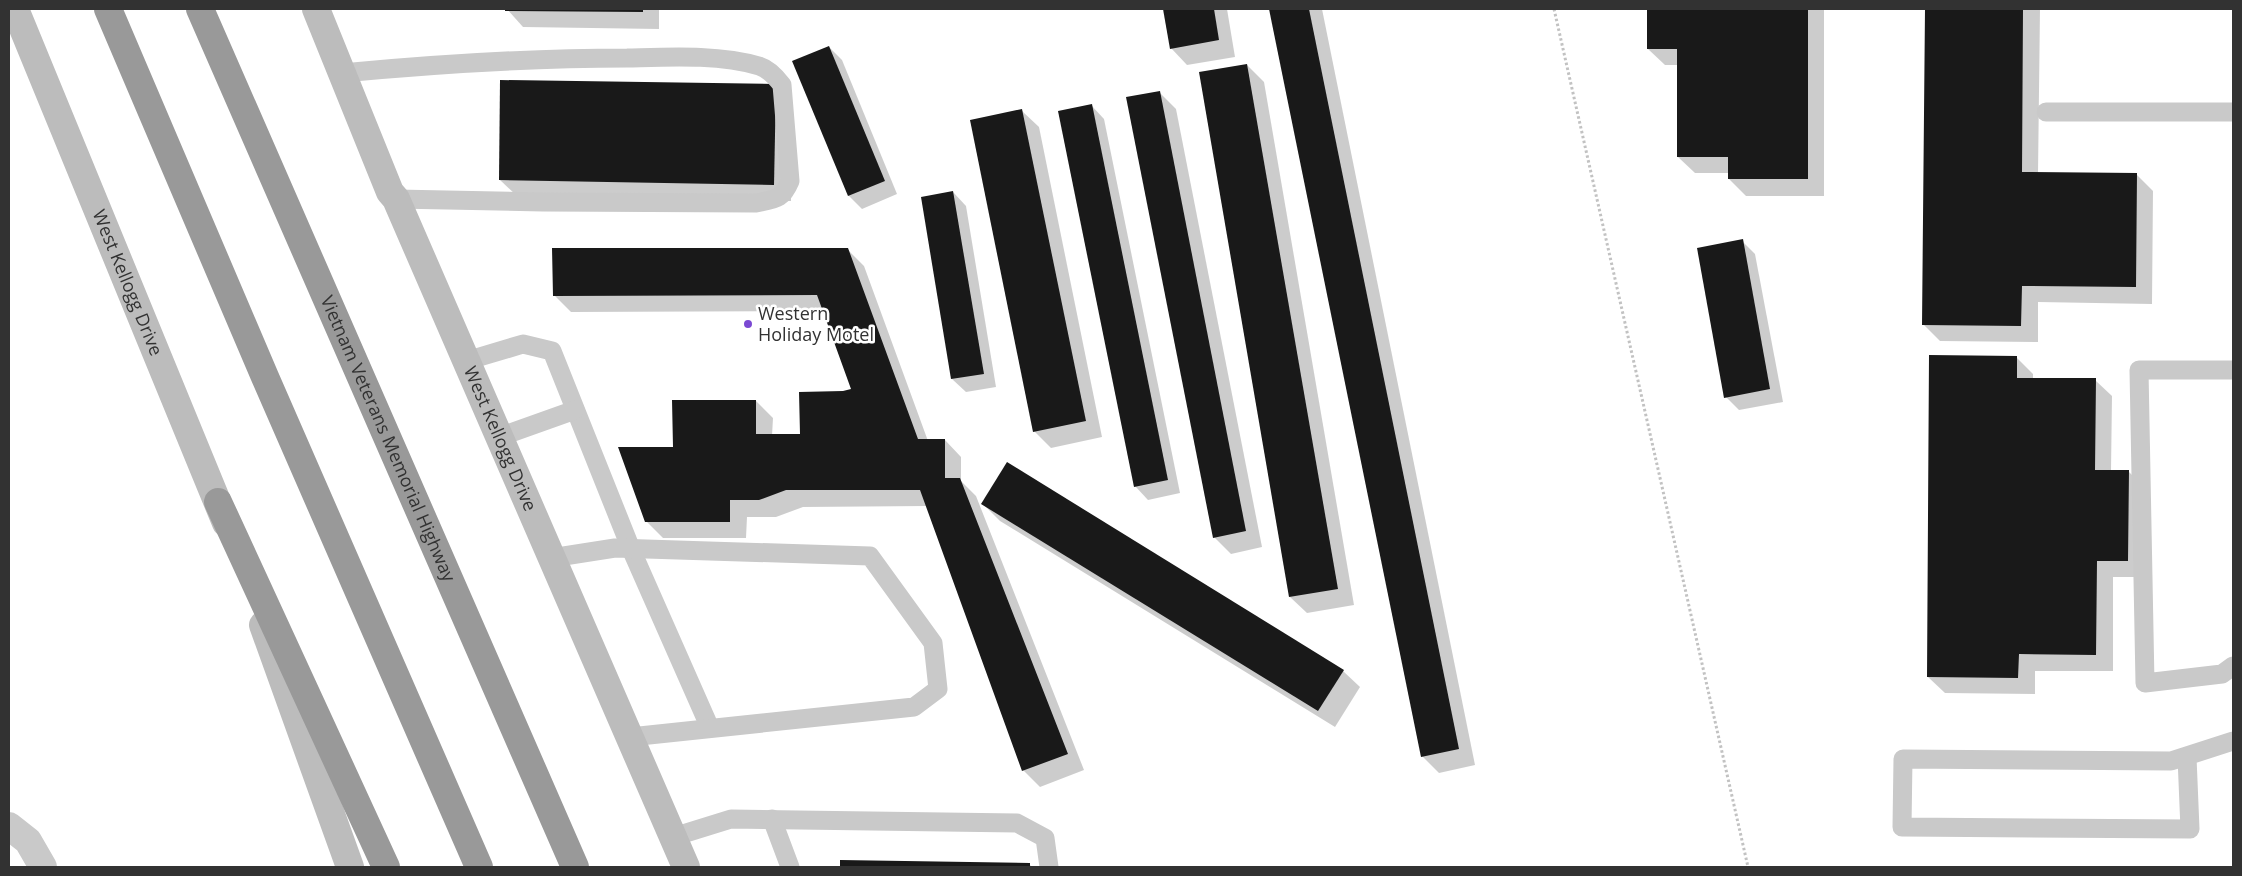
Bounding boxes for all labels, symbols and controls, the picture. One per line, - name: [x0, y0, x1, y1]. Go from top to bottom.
- street label: West Kellogg Drive: [88, 206, 169, 359]
- street label: Vietnam Veterans Memorial Highway: [316, 292, 462, 586]
- place label: Western Holiday Motel: [758, 301, 874, 346]
- marker: Western Holiday Motel: [742, 318, 754, 330]
- street label: West Kellogg Drive: [459, 362, 543, 515]

